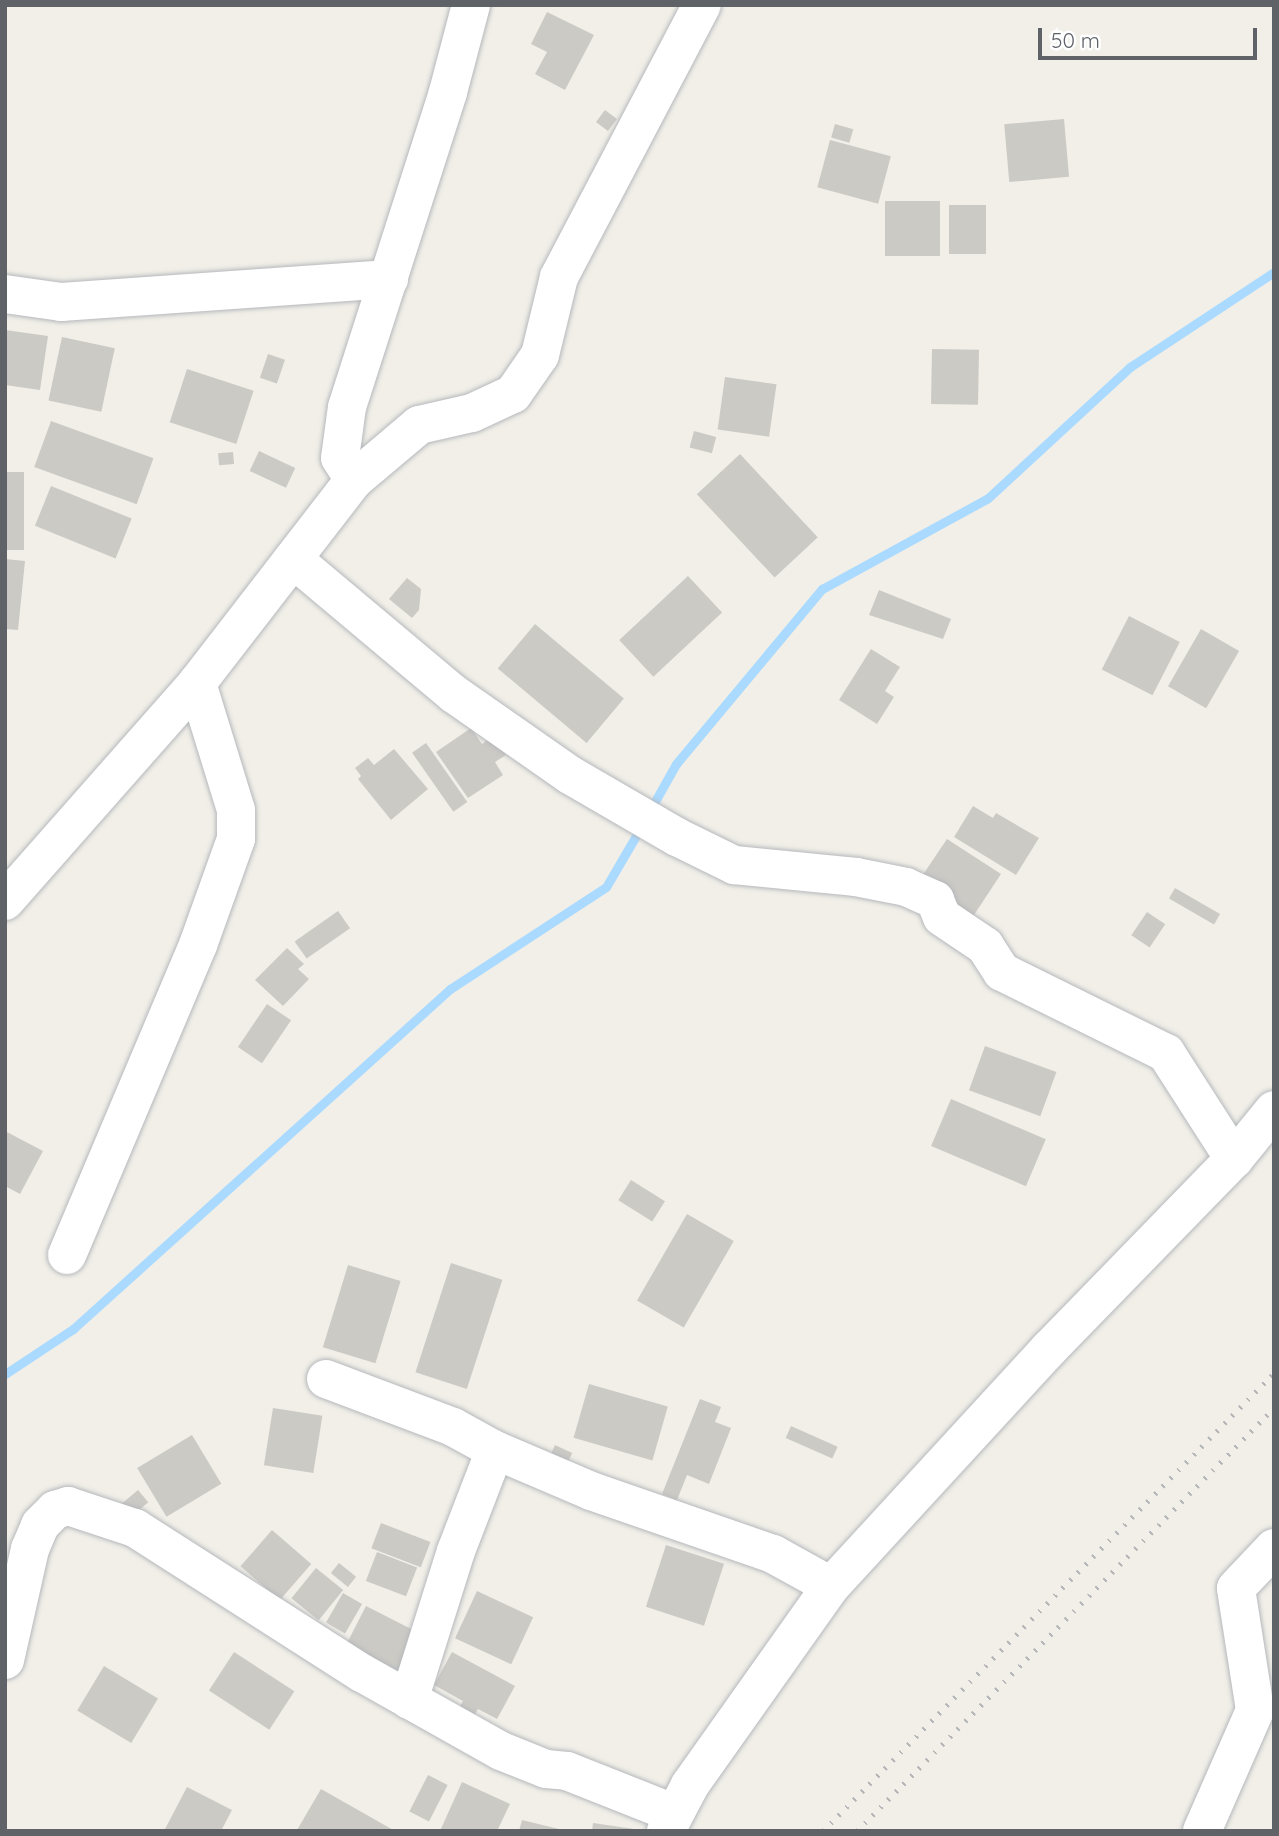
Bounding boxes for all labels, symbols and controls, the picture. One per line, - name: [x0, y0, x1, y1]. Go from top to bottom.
- scale bar: [1041, 14, 1260, 58]
- text: 50 m: [1051, 27, 1100, 53]

